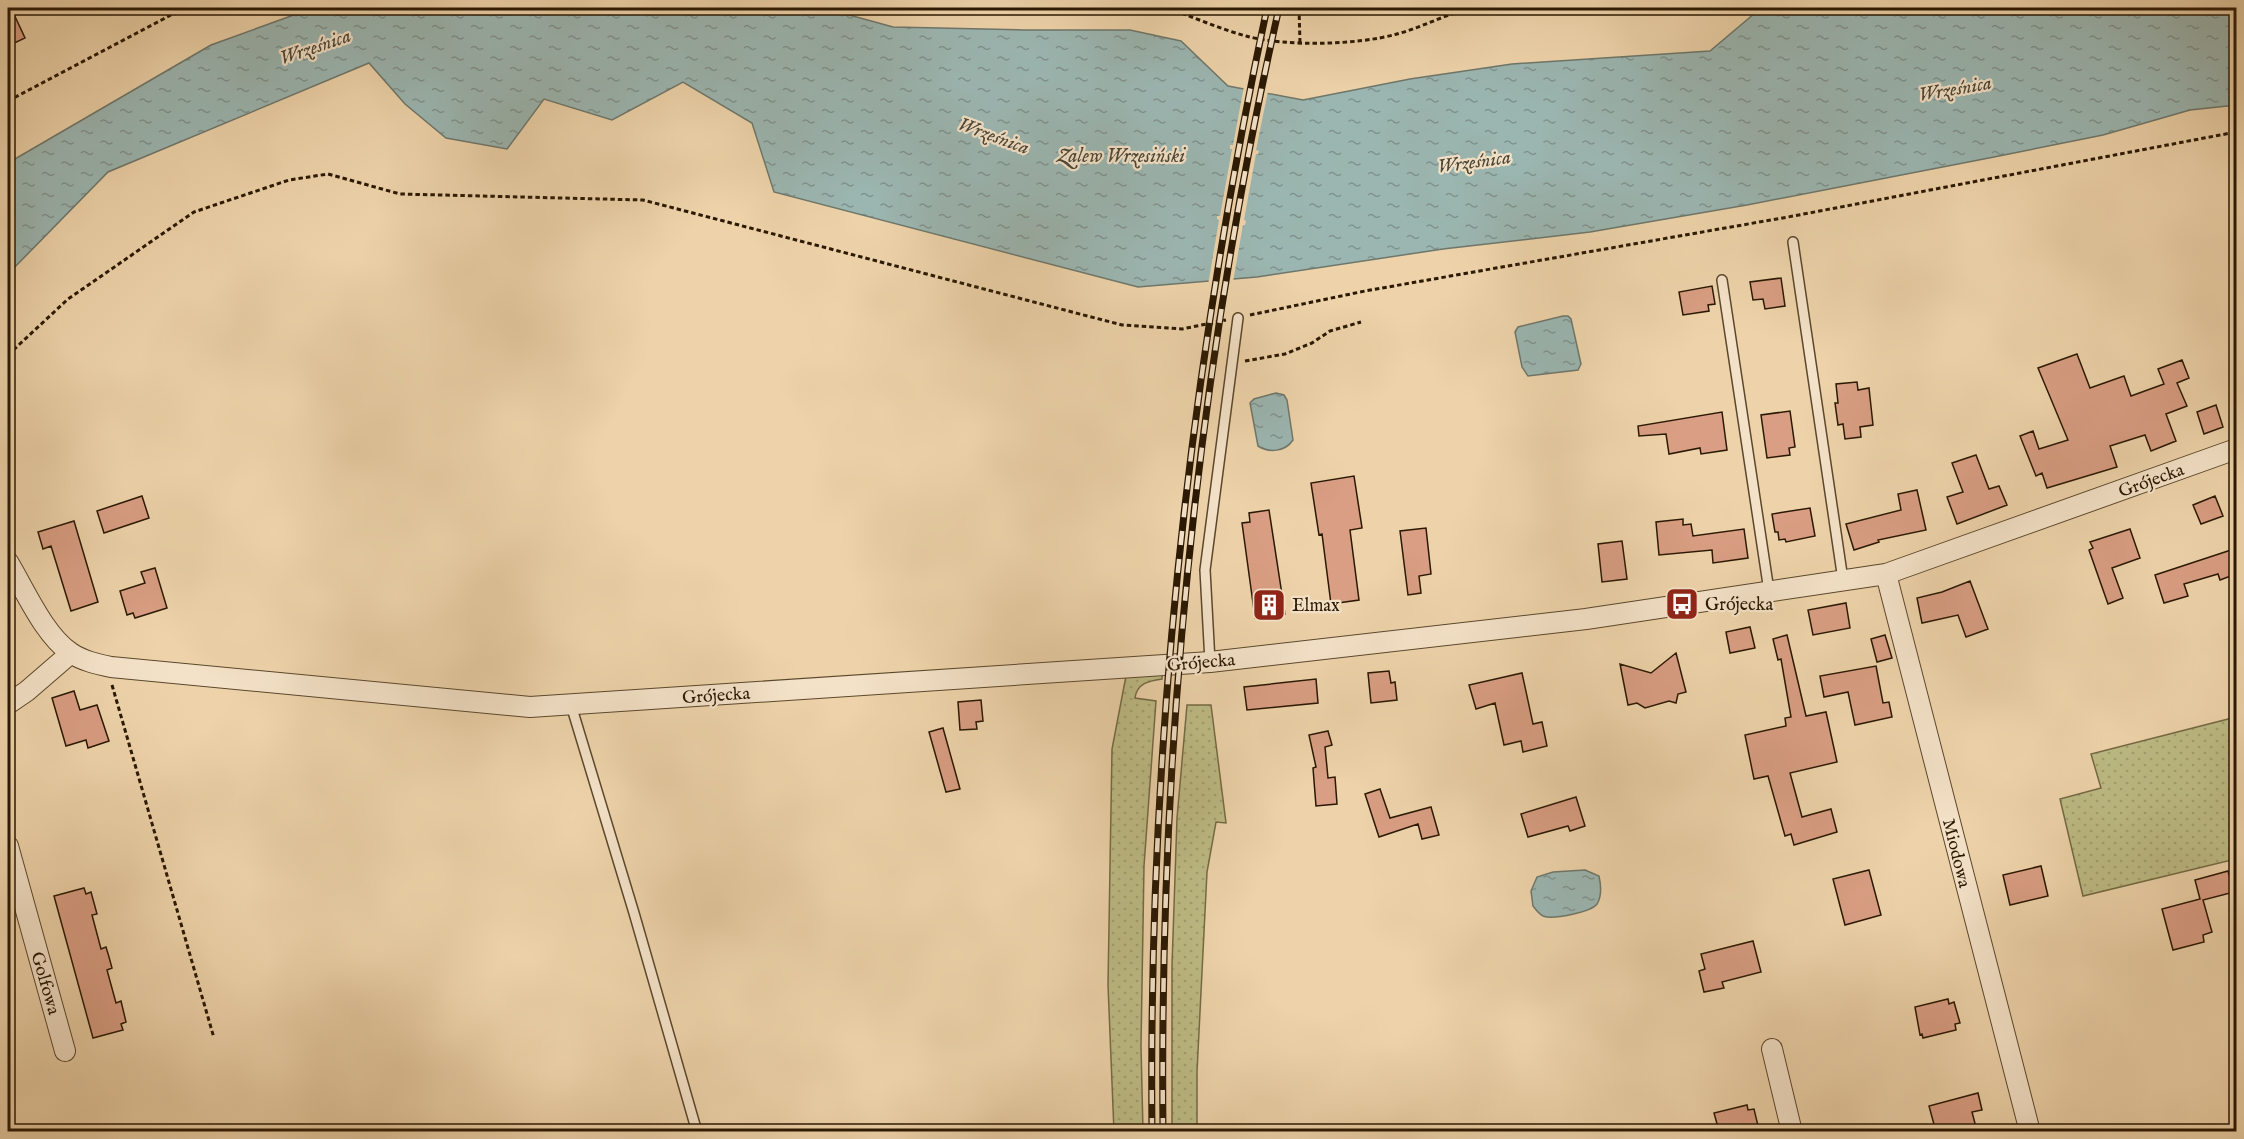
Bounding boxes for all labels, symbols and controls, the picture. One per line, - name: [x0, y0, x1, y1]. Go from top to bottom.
- water label: Wrześnica: [276, 24, 355, 71]
- water label: Wrześnica: [1917, 71, 1994, 108]
- water label: Wrześnica: [954, 112, 1033, 161]
- water label: Zalew Wrzesiński: [1055, 144, 1186, 170]
- water label: Wrześnica: [1436, 145, 1513, 180]
- street label: Grójecka: [2116, 459, 2188, 504]
- bus stop icon: Grójecka: [1664, 586, 1700, 622]
- building icon: Elmax: [1251, 587, 1287, 623]
- place label: Grójecka: [1705, 594, 1773, 617]
- place label: Elmax: [1292, 595, 1340, 618]
- street label: Grójecka: [1166, 649, 1236, 678]
- street label: Grójecka: [681, 683, 751, 710]
- street label: Miodowa: [1936, 817, 1975, 890]
- street label: Golfowa: [25, 949, 65, 1018]

